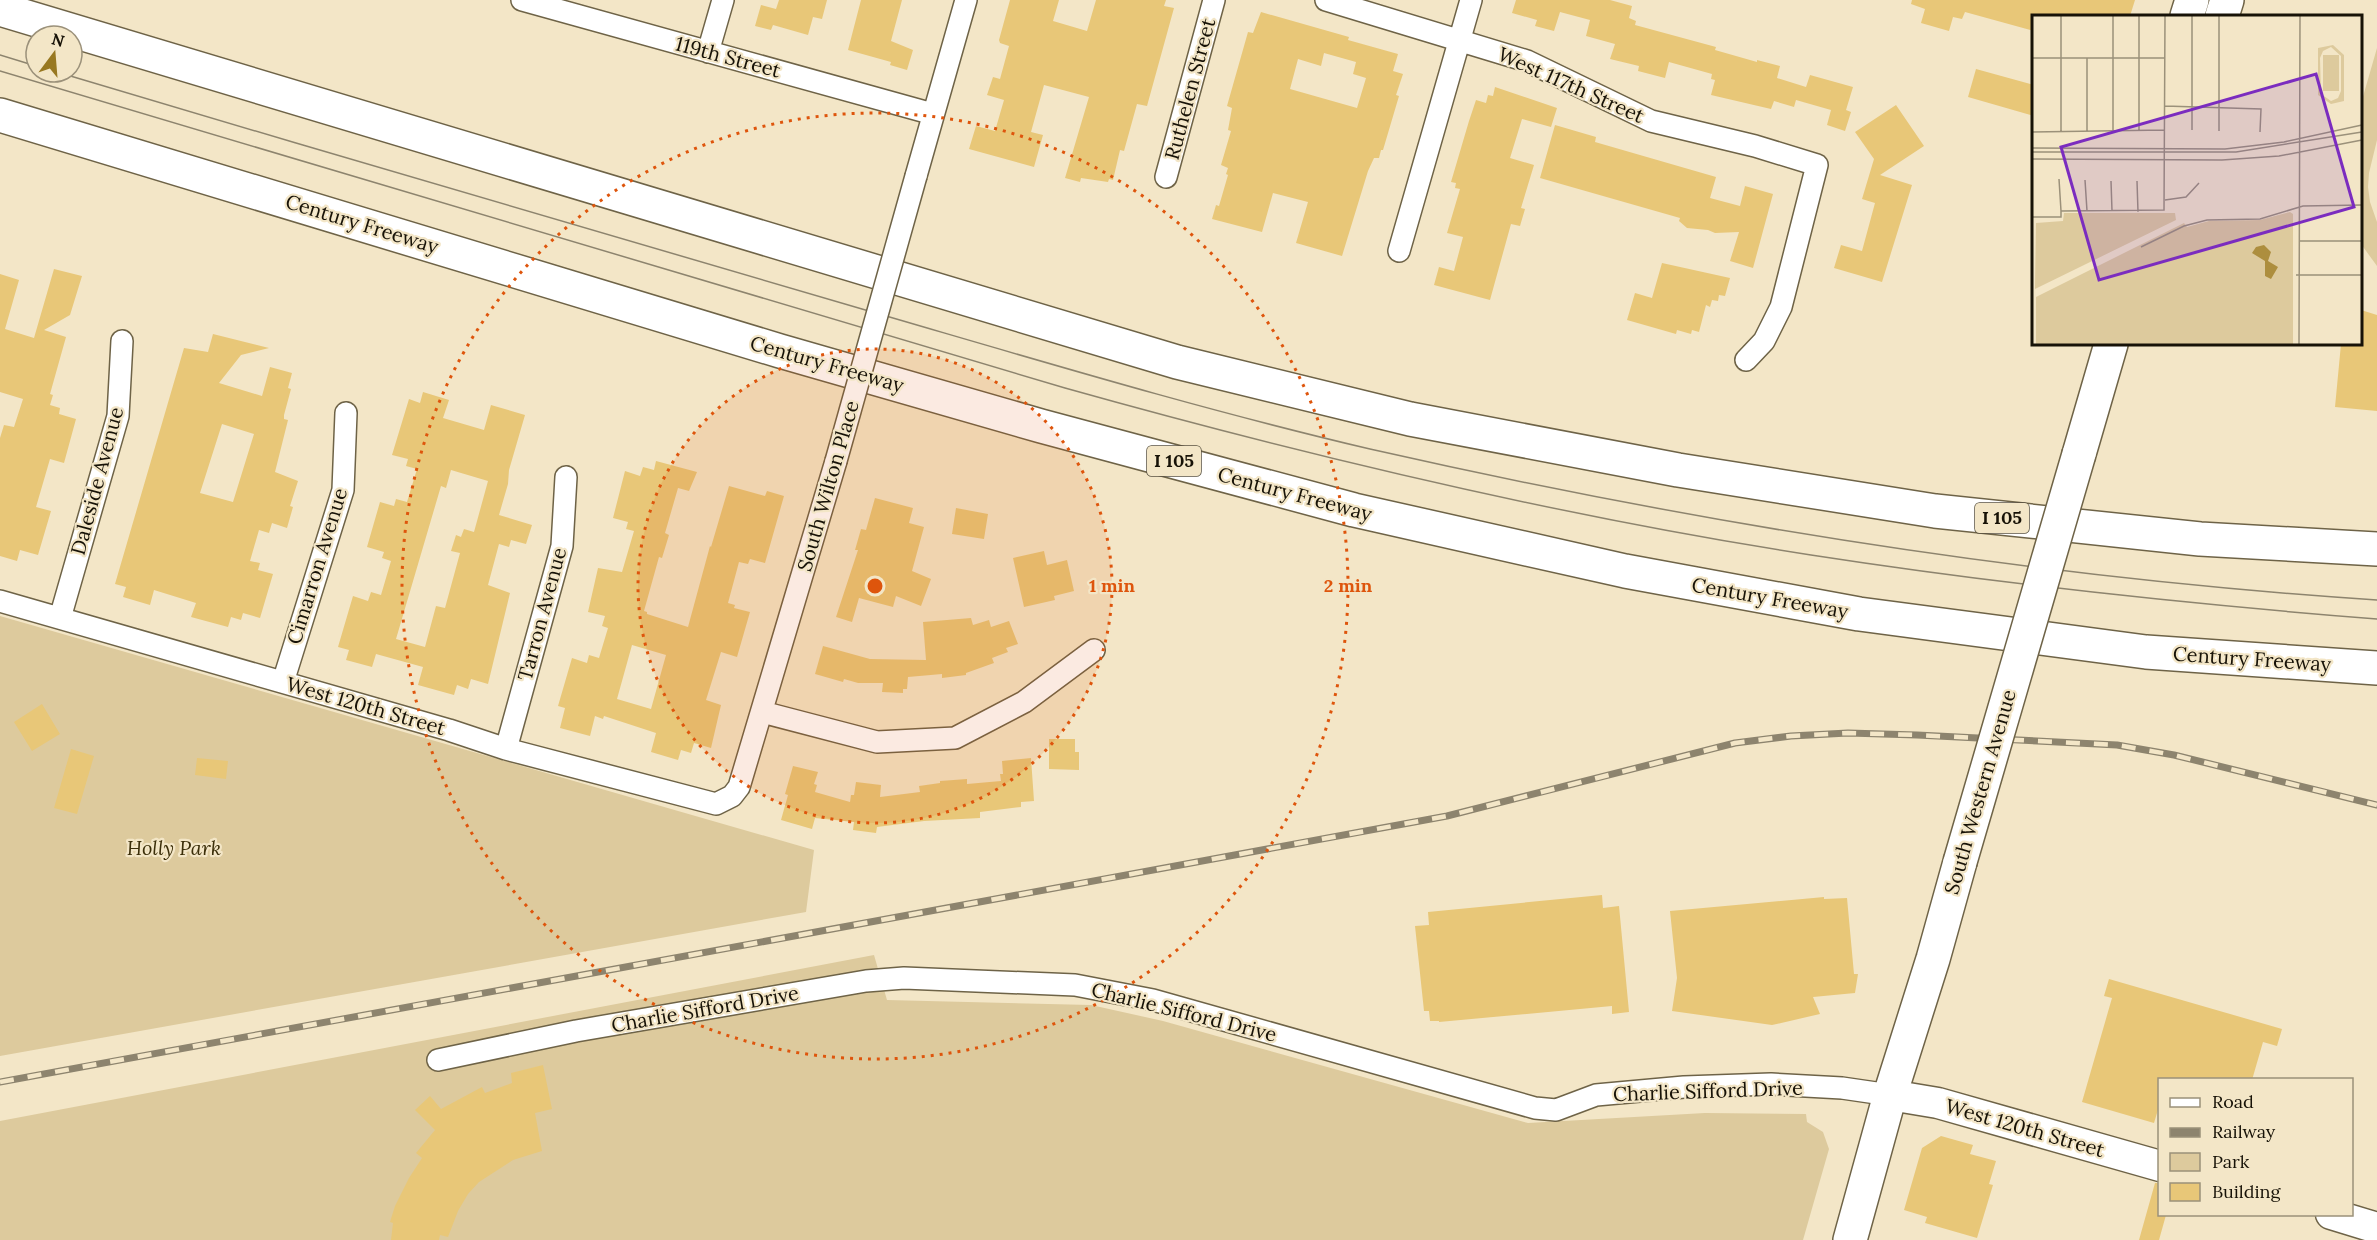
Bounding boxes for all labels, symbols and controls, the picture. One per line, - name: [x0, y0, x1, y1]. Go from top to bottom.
- street label: Ruthelen Street: [1159, 15, 1220, 162]
- inset map: [2032, 15, 2362, 345]
- north arrow: [24, 24, 84, 84]
- text: N: [49, 28, 67, 51]
- street label: 119th Street: [673, 30, 784, 83]
- street label: West 117th Street: [1494, 41, 1649, 128]
- street label: Century Freeway: [283, 188, 442, 259]
- street label: Century Freeway: [747, 330, 907, 398]
- street label: South Wilton Place: [791, 397, 864, 574]
- street label: Daleside Avenue: [65, 404, 128, 558]
- road number: I 105: [1147, 446, 1201, 476]
- street label: Century Freeway: [1215, 461, 1375, 526]
- street label: Cimarron Avenue: [281, 485, 352, 647]
- road number: I 105: [1975, 503, 2029, 533]
- street label: Tarron Avenue: [512, 544, 571, 683]
- street label: Century Freeway: [1690, 571, 1851, 624]
- text: 1 min: [1089, 574, 1135, 597]
- text: 2 min: [1324, 574, 1373, 597]
- centre of rings: [865, 576, 885, 596]
- street label: Century Freeway: [2172, 641, 2332, 677]
- street label: West 120th Street: [284, 671, 449, 740]
- street label: South Western Avenue: [1938, 687, 2021, 897]
- park label: Holly Park: [127, 835, 221, 860]
- street label: Charlie Sifford Drive: [1089, 976, 1279, 1047]
- street label: Charlie Sifford Drive: [609, 980, 801, 1037]
- street label: Charlie Sifford Drive: [1613, 1075, 1803, 1106]
- legend: [2158, 1078, 2353, 1216]
- text: Road: [2212, 1090, 2254, 1113]
- street label: West 120th Street: [1943, 1093, 2108, 1162]
- text: Railway: [2212, 1120, 2276, 1143]
- text: Park: [2212, 1150, 2250, 1173]
- text: Building: [2212, 1180, 2282, 1203]

